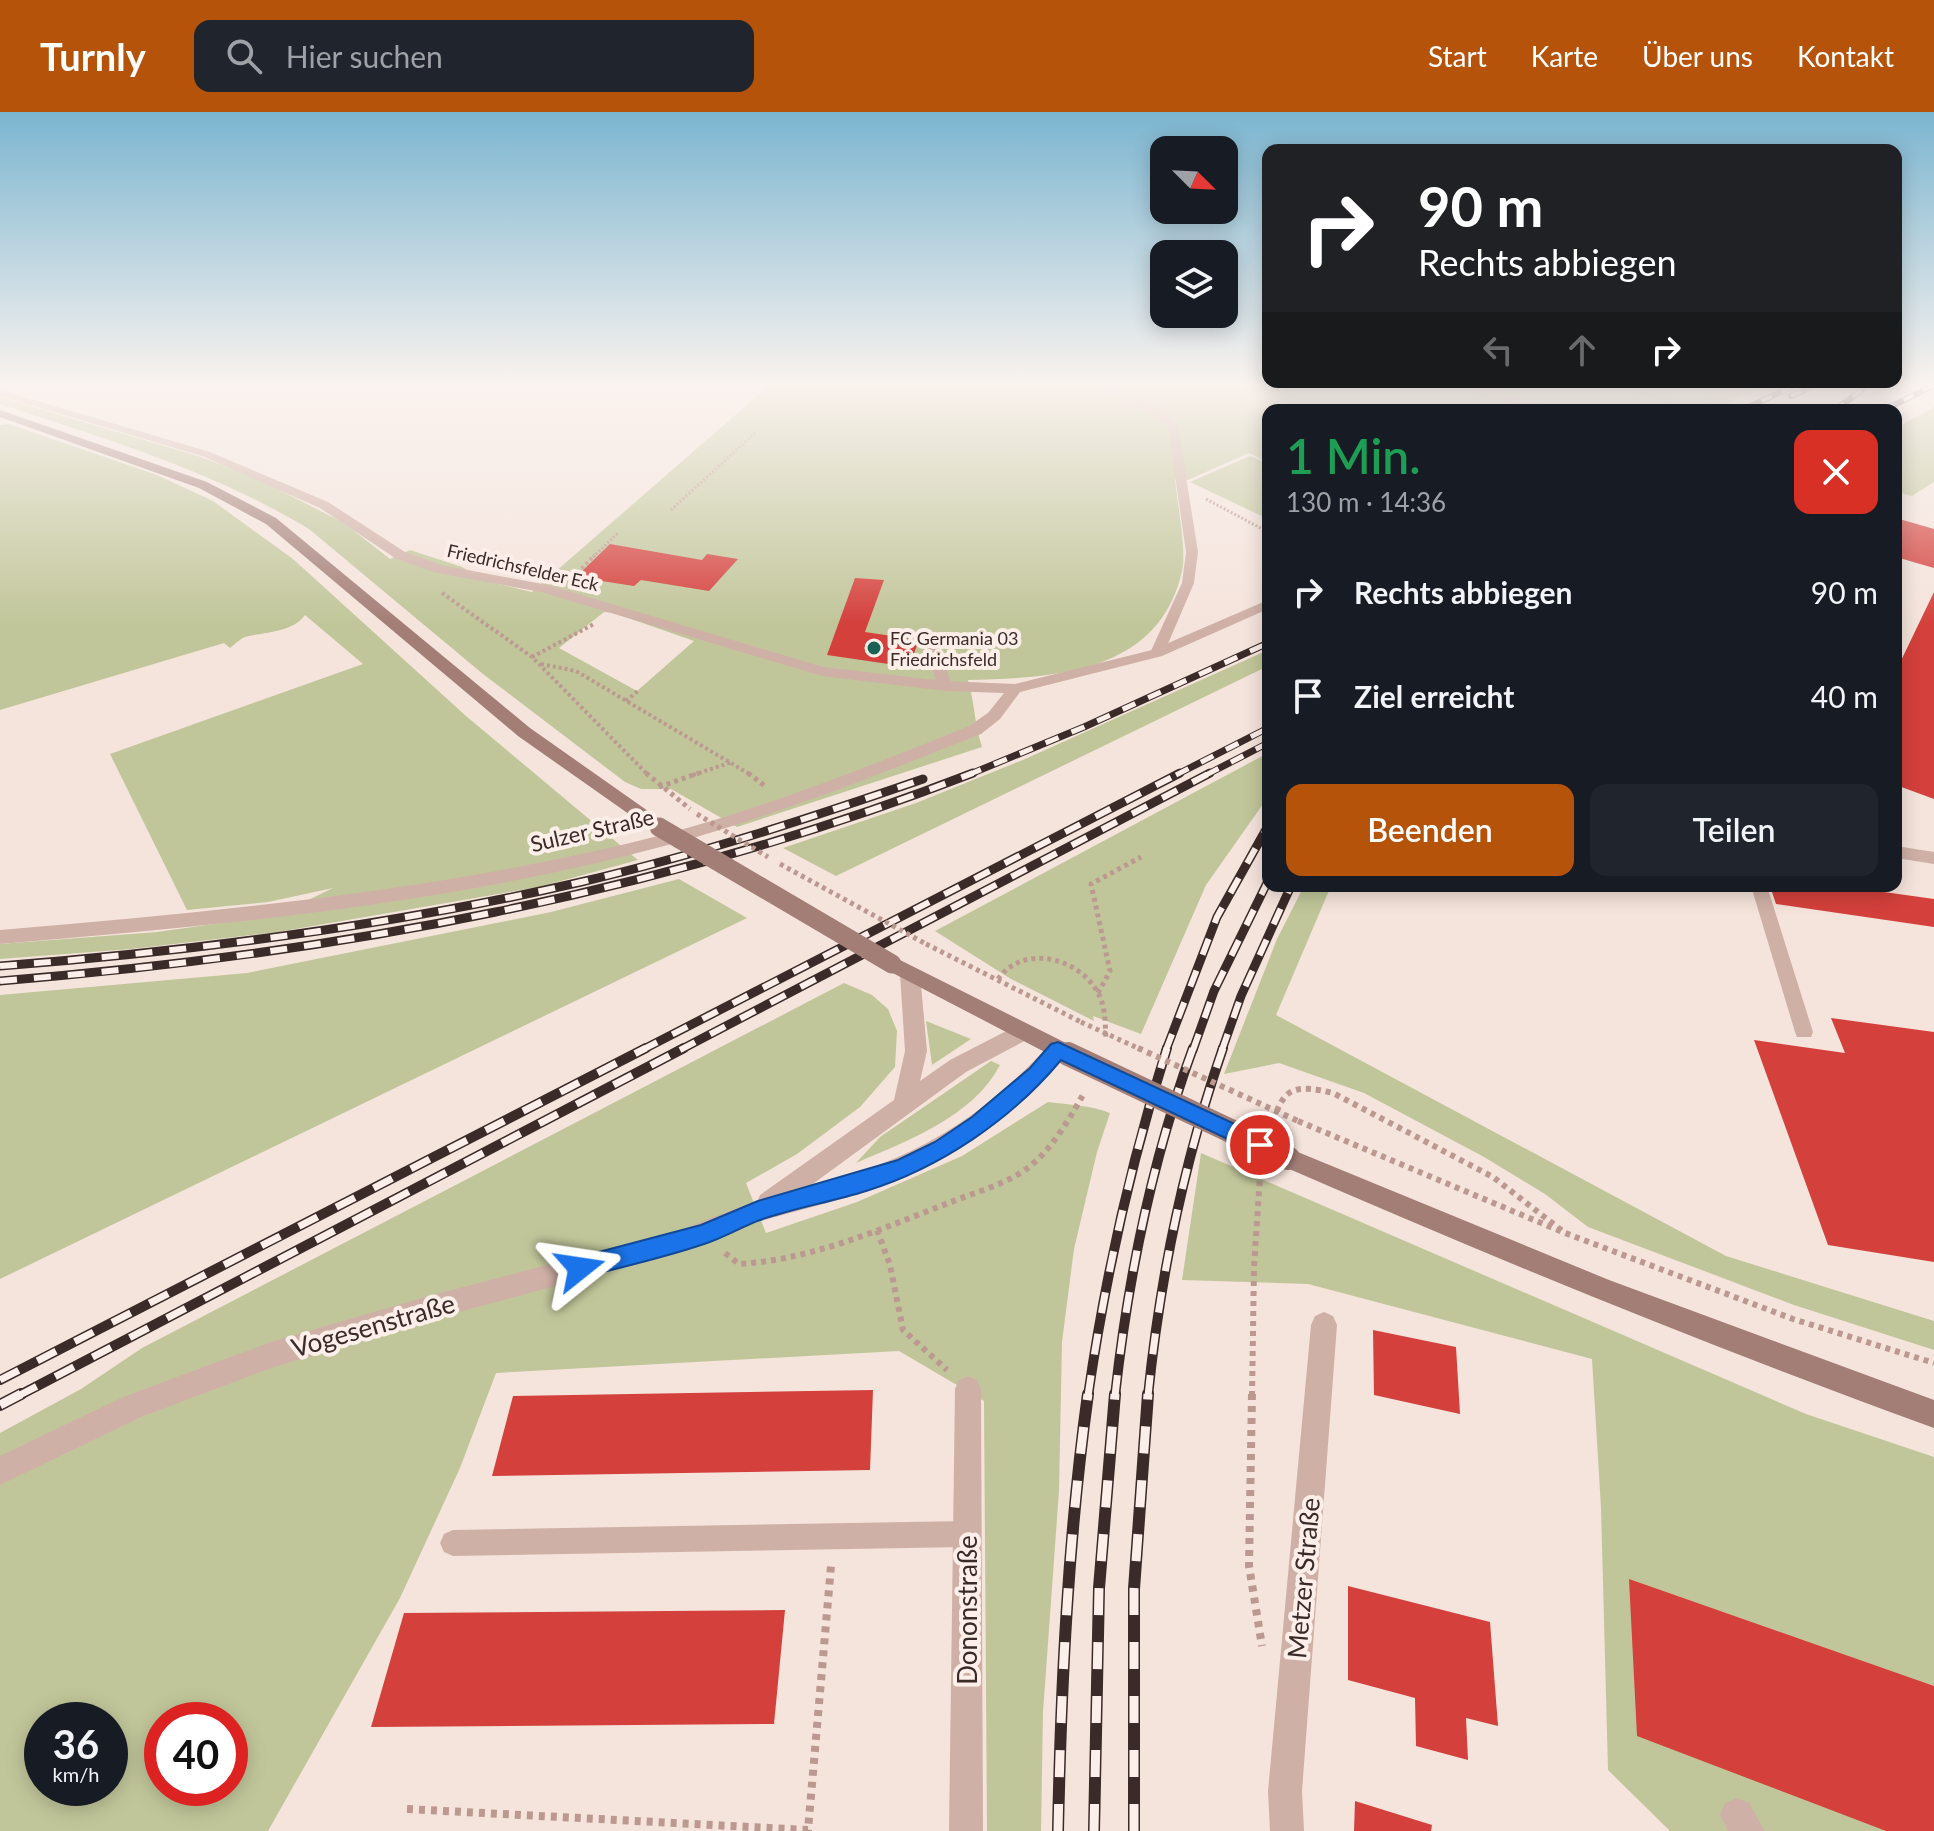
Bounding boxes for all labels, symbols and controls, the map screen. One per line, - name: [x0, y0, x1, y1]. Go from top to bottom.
- search box: [194, 20, 754, 92]
- text: Turnly: [40, 33, 146, 79]
- icon: search: [222, 34, 266, 78]
- text: Hier suchen: [286, 38, 443, 74]
- text: Start: [1428, 39, 1487, 73]
- text: Karte: [1531, 39, 1598, 73]
- text: Über uns: [1642, 39, 1753, 73]
- text: Kontakt: [1797, 39, 1894, 73]
- north arrow: [1150, 136, 1238, 224]
- map controls: [1150, 136, 1238, 328]
- text: 90 m: [1418, 172, 1543, 239]
- icon: right: [1286, 176, 1390, 280]
- button: layers: [1150, 240, 1238, 328]
- text: Rechts abbiegen: [1418, 240, 1677, 284]
- icon: left: [1476, 328, 1520, 372]
- icon: ahead: [1560, 328, 1604, 372]
- icon: right: [1644, 328, 1688, 372]
- text: 1 Min.: [1286, 427, 1421, 484]
- button: close: [1794, 430, 1878, 514]
- text: 130 m · 14:36: [1286, 486, 1446, 518]
- street label: Friedrichsfelder Eck: [445, 539, 602, 595]
- icon: right: [1286, 570, 1330, 614]
- text: Rechts abbiegen: [1354, 574, 1573, 610]
- text: 90 m: [1811, 574, 1878, 610]
- place label: FC Germania 03 Friedrichsfeld: [890, 627, 1018, 670]
- marker: FC Germania 03 Friedrichsfeld: [865, 639, 883, 657]
- icon: arrive: [1286, 674, 1330, 718]
- text: Ziel erreicht: [1354, 678, 1514, 714]
- text: 40 m: [1811, 678, 1878, 714]
- button: Beenden: [1286, 784, 1574, 876]
- button: Teilen: [1590, 784, 1878, 876]
- street label: Sulzer Straße: [527, 803, 657, 857]
- pin: [1226, 1111, 1294, 1179]
- icon: arrive: [1238, 1123, 1282, 1167]
- position arrow: [538, 1226, 622, 1310]
- street label: Vogesenstraße: [288, 1286, 458, 1364]
- street label: Metzer Straße: [1280, 1496, 1326, 1660]
- street label: Dononstraße: [951, 1535, 983, 1685]
- speed limit sign: 40: [144, 1702, 248, 1806]
- text: 36: [53, 1720, 99, 1768]
- text: km/h: [53, 1762, 99, 1786]

